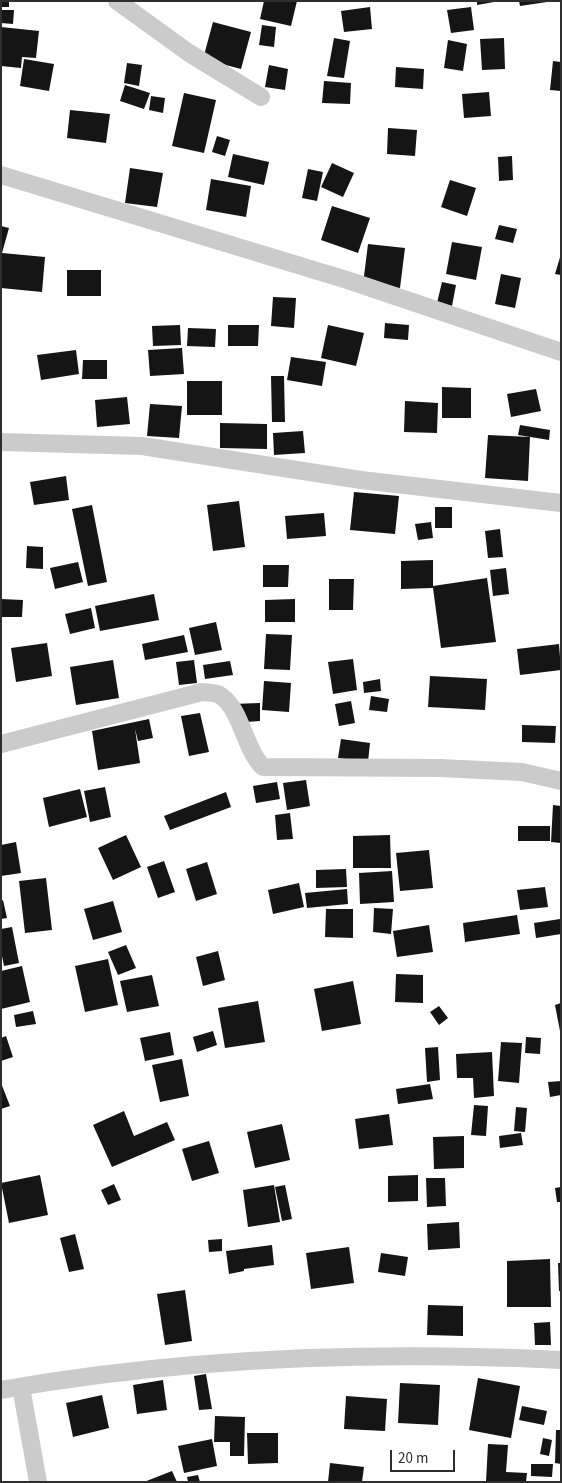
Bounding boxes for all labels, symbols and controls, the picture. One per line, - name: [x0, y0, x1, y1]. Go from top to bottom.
- scale bar: [392, 1440, 457, 1472]
- text: 20 m: [398, 1448, 428, 1469]

